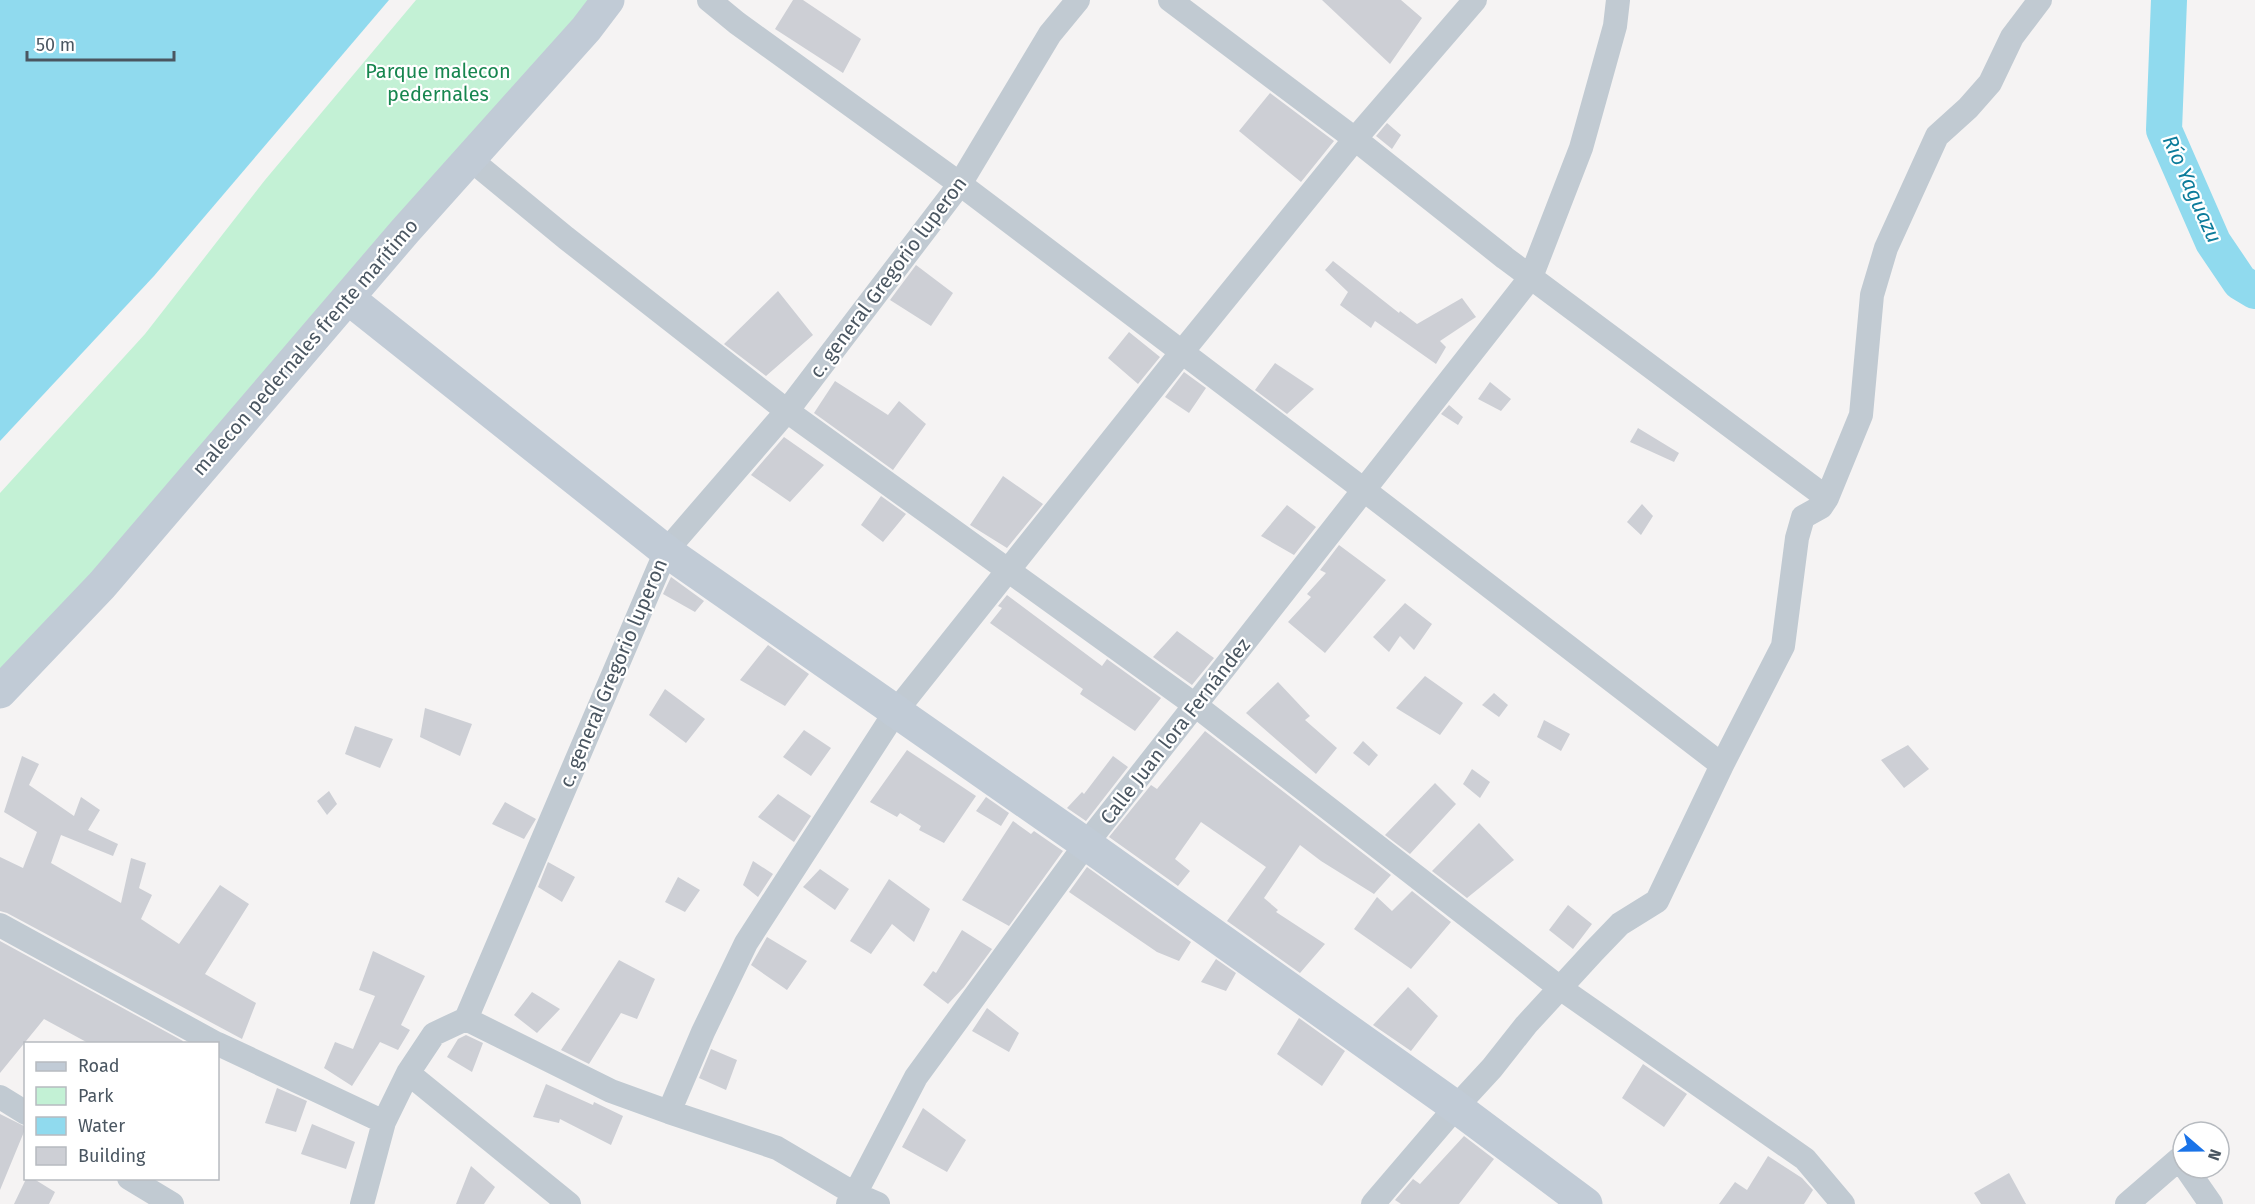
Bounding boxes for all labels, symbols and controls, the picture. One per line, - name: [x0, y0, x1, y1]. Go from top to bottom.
- scale bar: [27, 24, 174, 62]
- text: 50 m: [36, 34, 75, 56]
- park label: Parque malecon pedernales: [365, 59, 511, 106]
- water label: Río Yaguazu: [2157, 131, 2227, 247]
- street label: c. general Gregorio luperon: [804, 172, 972, 382]
- street label: malecon pedernales frente marítimo: [187, 214, 423, 480]
- street label: c. general Gregorio luperon: [554, 555, 672, 791]
- street label: Calle Juan lora Fernández: [1095, 633, 1255, 829]
- legend: [24, 1042, 219, 1180]
- text: Road: [78, 1055, 120, 1077]
- text: Park: [78, 1085, 114, 1107]
- text: Water: [78, 1115, 125, 1137]
- north arrow: [2171, 1120, 2231, 1180]
- text: Building: [78, 1145, 146, 1167]
- text: N: [2204, 1147, 2225, 1163]

